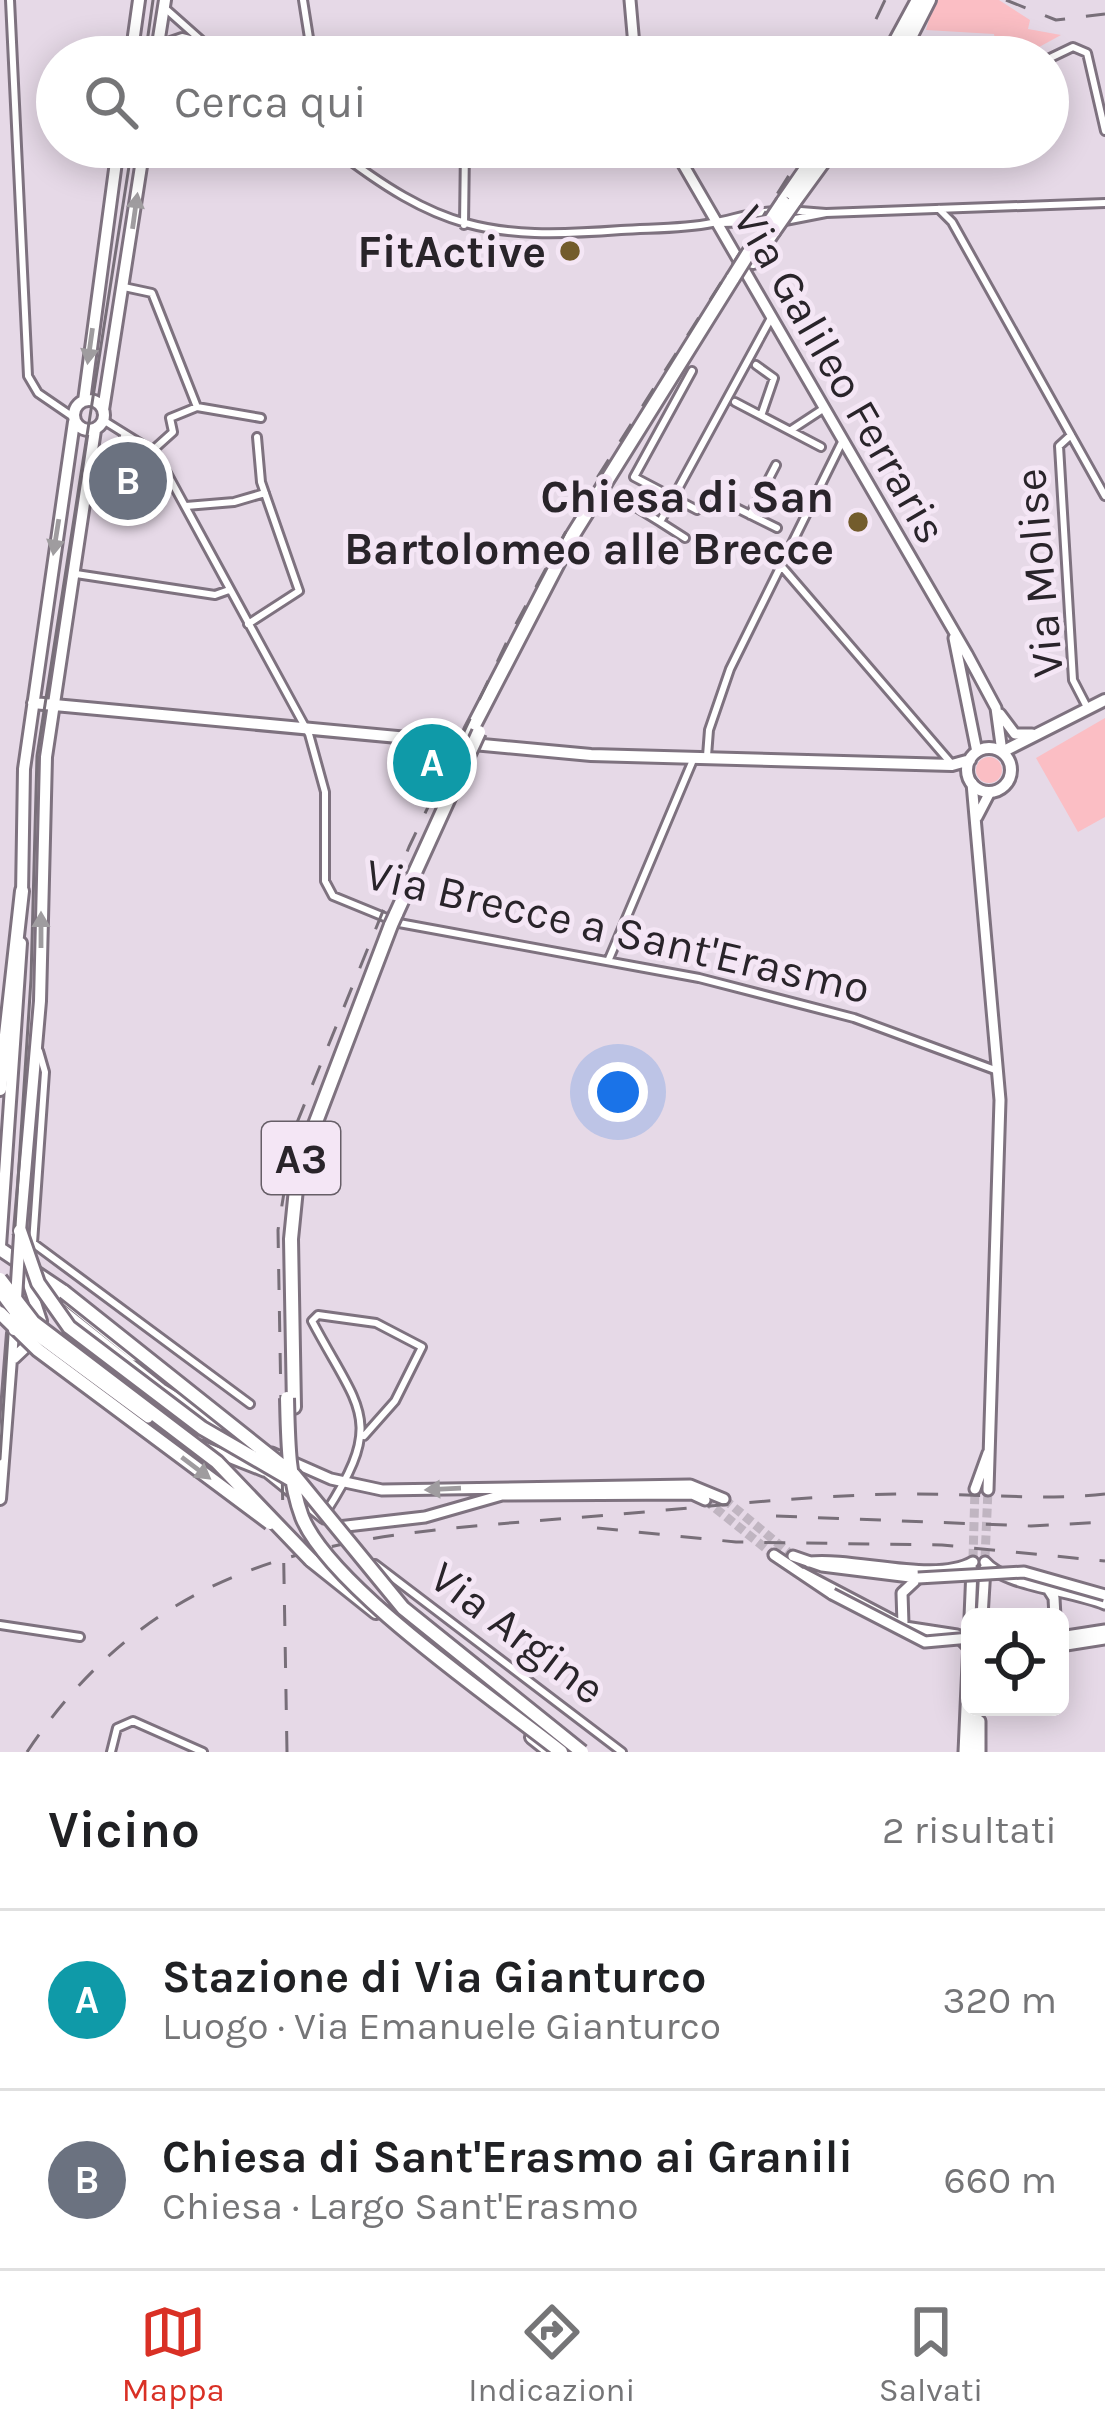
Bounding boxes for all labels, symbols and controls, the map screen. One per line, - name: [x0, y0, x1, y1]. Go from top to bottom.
- search box: [36, 36, 1069, 168]
- icon: search: [78, 69, 144, 135]
- text: Cerca qui: [174, 76, 367, 128]
- one-way arrow: [126, 192, 145, 230]
- street label: Via Galileo Ferraris: [722, 197, 958, 552]
- place label: FitActive: [357, 226, 546, 278]
- marker: FitActive: [557, 238, 583, 264]
- one-way arrow: [80, 328, 99, 365]
- pin: B: [89, 436, 167, 526]
- street label: Via Molise: [1004, 466, 1074, 680]
- place label: Chiesa di San Bartolomeo alle Brecce: [344, 471, 834, 575]
- marker: Chiesa di San Bartolomeo alle Brecce: [845, 509, 871, 535]
- one-way arrow: [47, 519, 66, 556]
- pin: A: [393, 718, 471, 808]
- street label: Via Brecce a Sant'Erasmo: [361, 848, 875, 1014]
- one-way arrow: [31, 910, 51, 948]
- your location: [588, 1062, 648, 1122]
- road number: A3: [262, 1122, 340, 1194]
- one-way arrow: [180, 1455, 212, 1480]
- one-way arrow: [424, 1479, 461, 1498]
- street label: Via Argine: [419, 1550, 615, 1716]
- map controls: [961, 1608, 1069, 1716]
- button: locate: [961, 1608, 1069, 1716]
- text: Vicino: [48, 1800, 200, 1860]
- text: 2 risultati: [882, 1807, 1057, 1853]
- text: Stazione di Via Gianturco: [162, 1951, 706, 2003]
- text: A: [75, 1977, 99, 2023]
- text: 320 m: [942, 1977, 1057, 2023]
- text: Luogo · Via Emanuele Gianturco: [162, 2003, 721, 2049]
- text: Chiesa di Sant'Erasmo ai Granili: [162, 2131, 853, 2183]
- text: B: [74, 2157, 100, 2203]
- text: 660 m: [943, 2157, 1057, 2203]
- text: Chiesa · Largo Sant'Erasmo: [162, 2183, 639, 2229]
- tab: Mappa: [122, 2299, 225, 2409]
- tab: Indicazioni: [468, 2299, 635, 2409]
- tab: Salvati: [879, 2299, 983, 2409]

